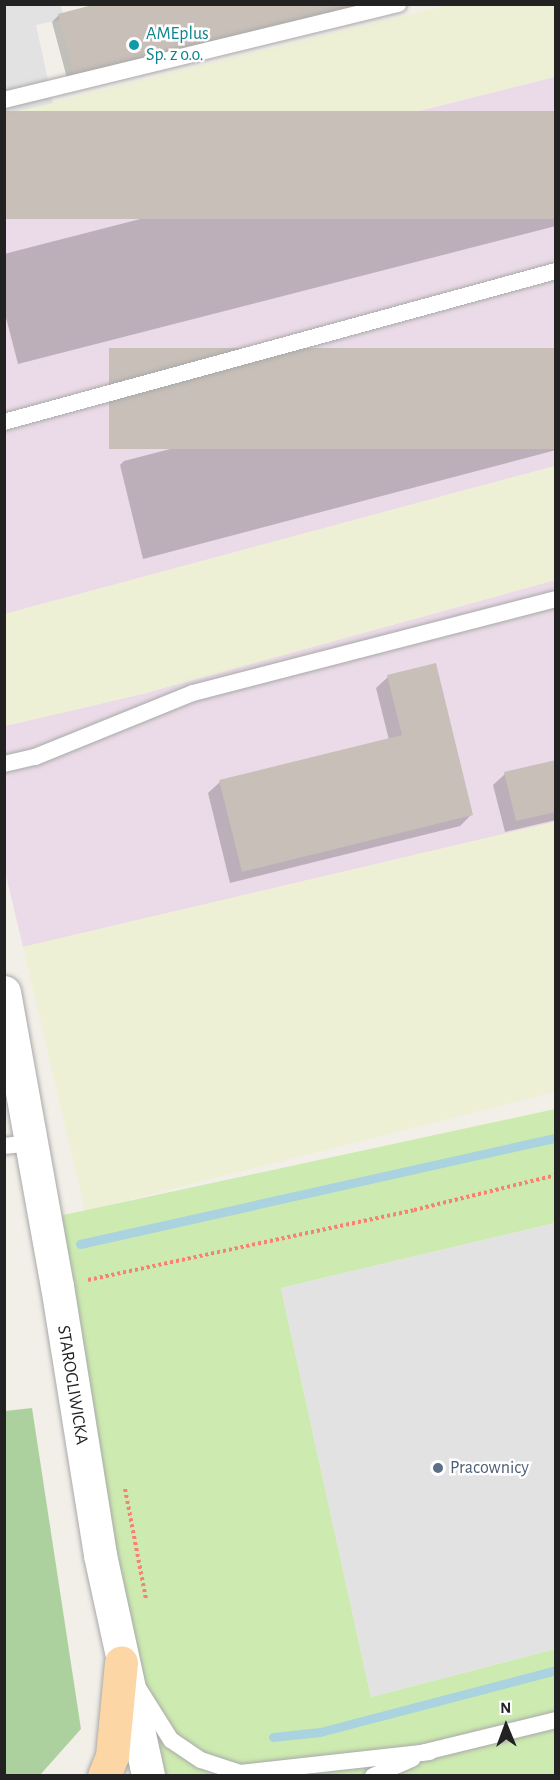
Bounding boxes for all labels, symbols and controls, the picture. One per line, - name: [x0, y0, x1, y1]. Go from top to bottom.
- place label: AMEplus Sp. z o.o.: [146, 24, 209, 66]
- marker: AMEplus Sp. z o.o.: [127, 38, 141, 52]
- street label: STAROGLIWICKA: [52, 1324, 92, 1446]
- place label: Pracownicy: [450, 1457, 529, 1479]
- marker: Pracownicy: [431, 1461, 445, 1475]
- north arrow: [476, 1696, 536, 1756]
- text: N: [500, 1700, 511, 1716]

